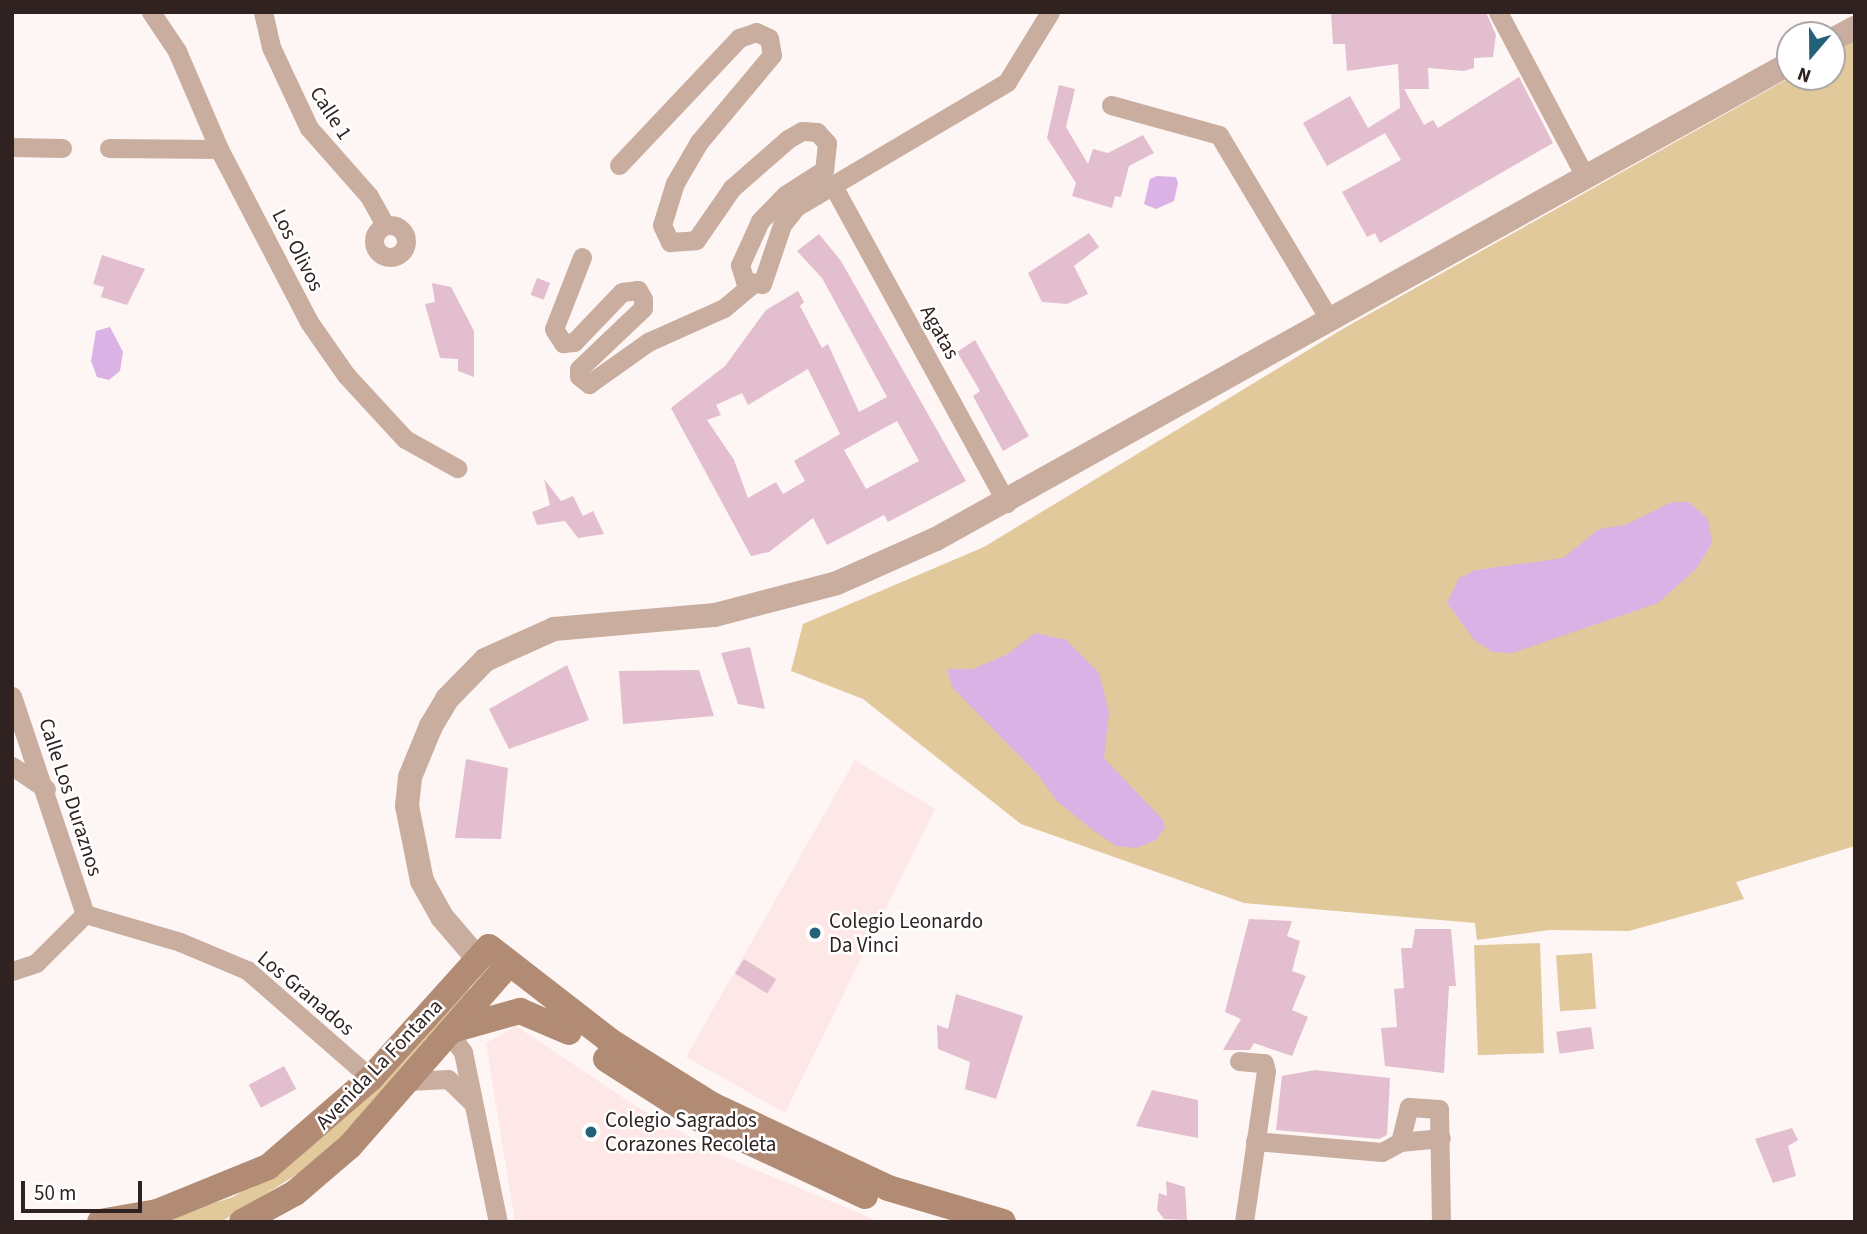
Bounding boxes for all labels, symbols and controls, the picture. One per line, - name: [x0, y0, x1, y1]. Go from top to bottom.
- north arrow: [1776, 21, 1846, 91]
- text: N: [1794, 59, 1815, 89]
- street label: Calle 1: [305, 82, 357, 144]
- street label: Los Olivos: [267, 205, 329, 295]
- street label: Agatas: [915, 301, 965, 363]
- street label: Calle Los Duraznos: [34, 715, 108, 879]
- place label: Colegio Leonardo Da Vinci: [829, 908, 983, 958]
- marker: Colegio Leonardo Da Vinci: [807, 925, 823, 941]
- street label: Los Granados: [253, 945, 359, 1041]
- street label: Avenida La Fontana: [310, 993, 448, 1135]
- place label: Colegio Sagrados Corazones Recoleta: [605, 1107, 776, 1157]
- marker: Colegio Sagrados Corazones Recoleta: [583, 1124, 599, 1140]
- scale bar: [24, 1168, 145, 1212]
- text: 50 m: [34, 1178, 76, 1208]

